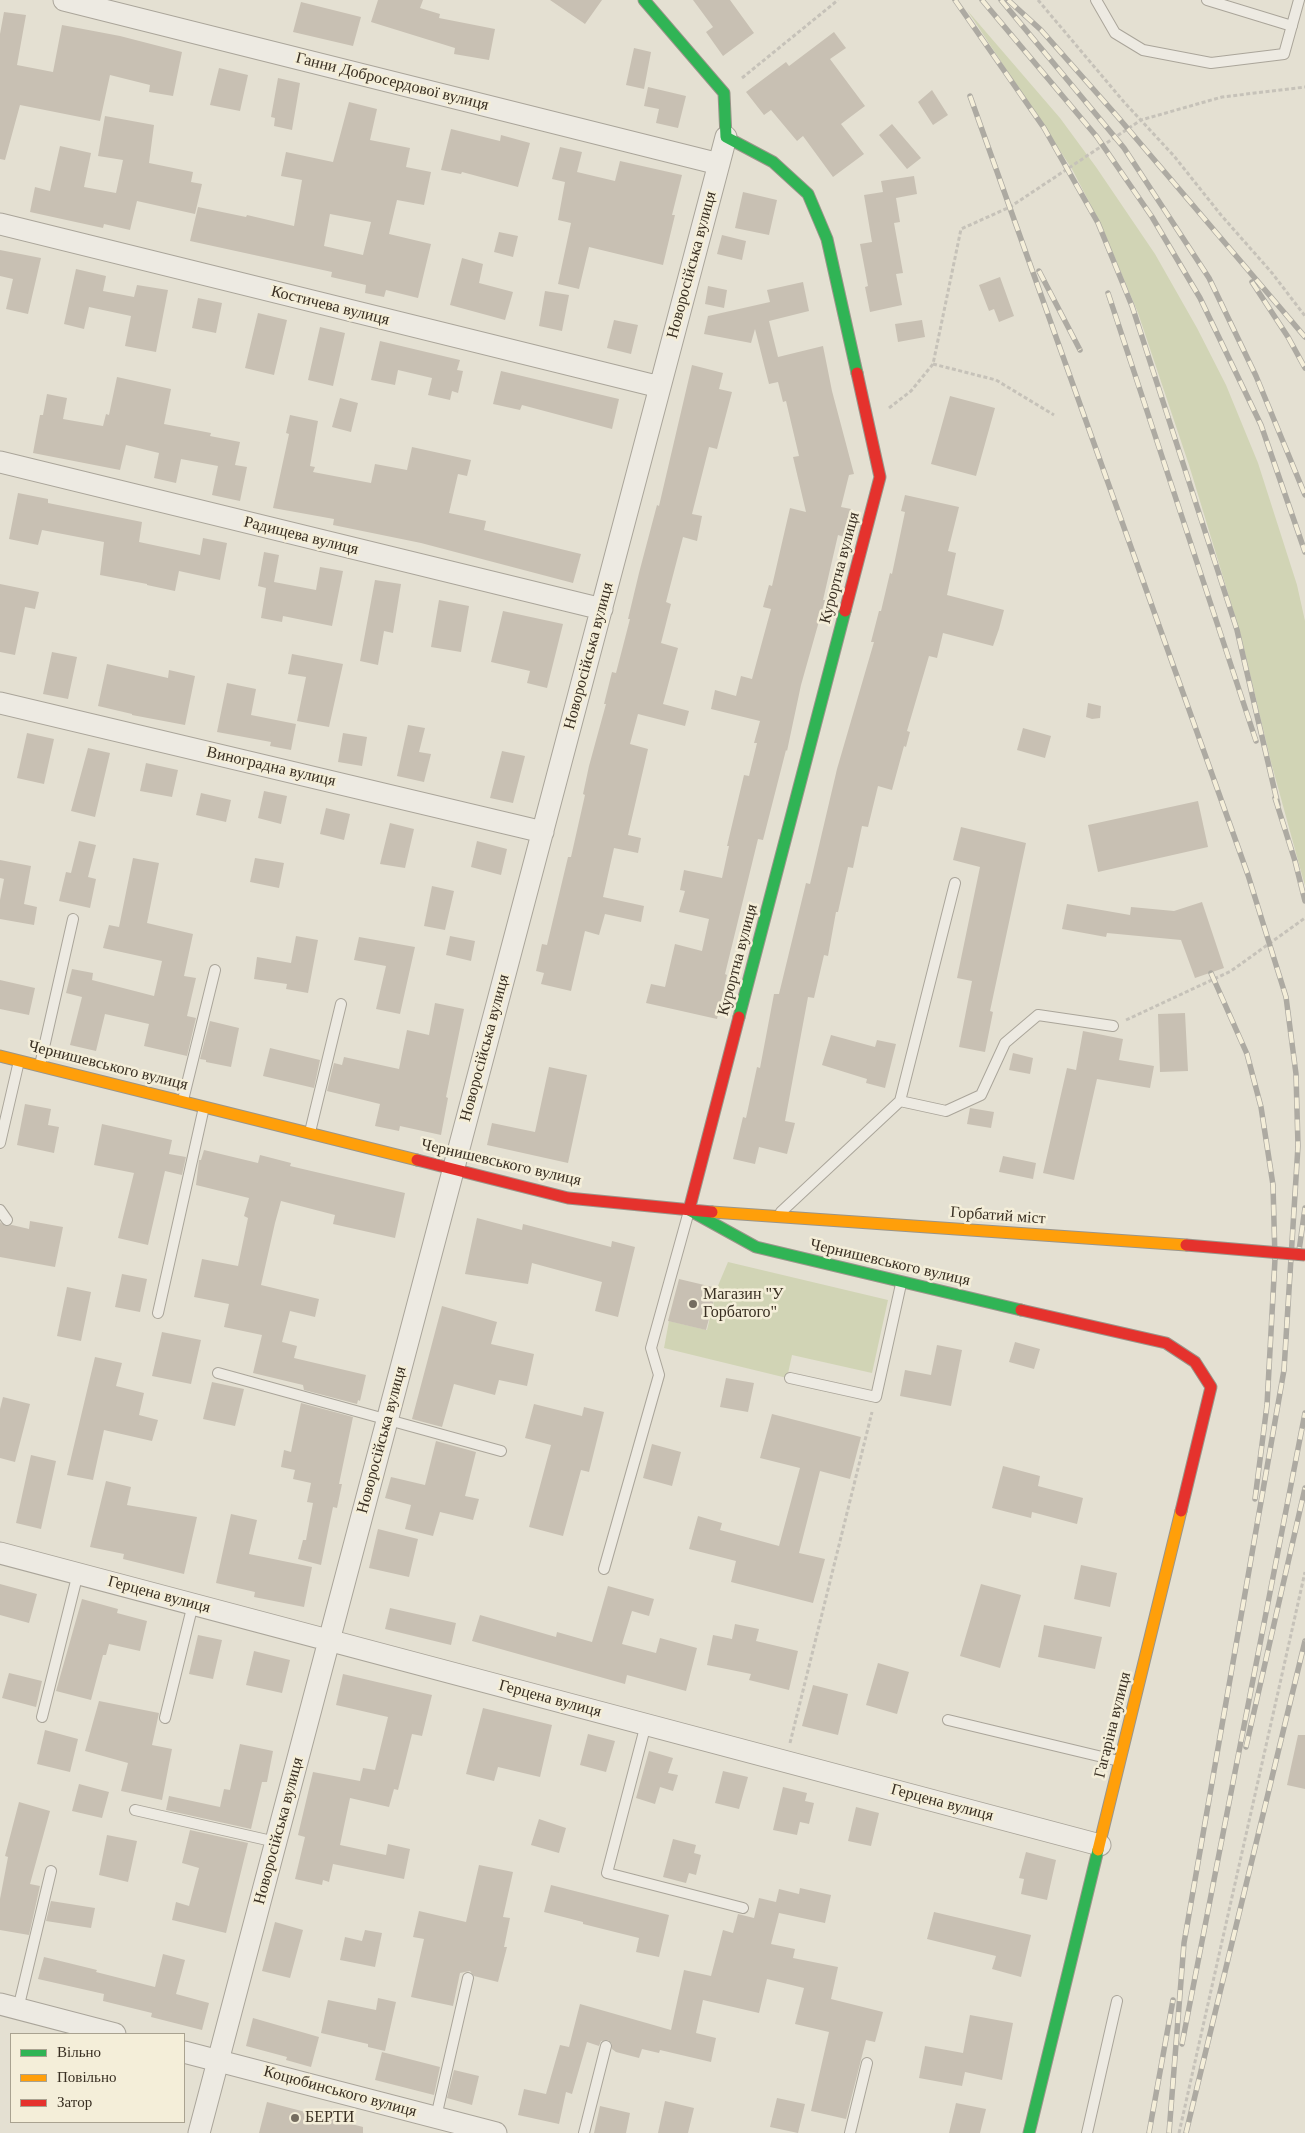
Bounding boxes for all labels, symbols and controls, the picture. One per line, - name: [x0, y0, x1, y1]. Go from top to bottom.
- street label: Ганни Добросердової вулиця: [294, 49, 490, 115]
- street label: Новоросійська вулиця: [663, 189, 721, 341]
- street label: Костичева вулиця: [269, 282, 391, 330]
- street label: Курортна вулиця: [816, 510, 864, 626]
- street label: Радищева вулиця: [242, 512, 360, 560]
- street label: Новоросійська вулиця: [560, 580, 618, 732]
- street label: Виноградна вулиця: [205, 743, 337, 791]
- street label: Курортна вулиця: [714, 902, 762, 1018]
- street label: Новоросійська вулиця: [456, 972, 514, 1124]
- street label: Чернишевського вулиця: [26, 1037, 190, 1095]
- street label: Чернишевського вулиця: [419, 1135, 583, 1191]
- street label: Горбатий міст: [950, 1203, 1046, 1229]
- street label: Чернишевського вулиця: [808, 1235, 972, 1291]
- place label: Магазин "У Горбатого": [703, 1285, 783, 1323]
- marker: Магазин "У Горбатого": [687, 1298, 699, 1310]
- street label: Новоросійська вулиця: [353, 1364, 411, 1516]
- street label: Герцена вулиця: [106, 1572, 212, 1618]
- street label: Гагаріна вулиця: [1091, 1670, 1135, 1780]
- street label: Герцена вулиця: [497, 1676, 603, 1722]
- street label: Новоросійська вулиця: [250, 1755, 308, 1907]
- street label: Герцена вулиця: [889, 1780, 995, 1826]
- legend: [10, 2033, 185, 2123]
- text: Вільно: [57, 2044, 101, 2060]
- street label: Коцюбинського вулиця: [261, 2062, 419, 2122]
- text: Повільно: [57, 2069, 116, 2085]
- text: Затор: [57, 2094, 92, 2110]
- place label: БЕРТИ: [305, 2108, 354, 2128]
- marker: БЕРТИ: [289, 2112, 301, 2124]

